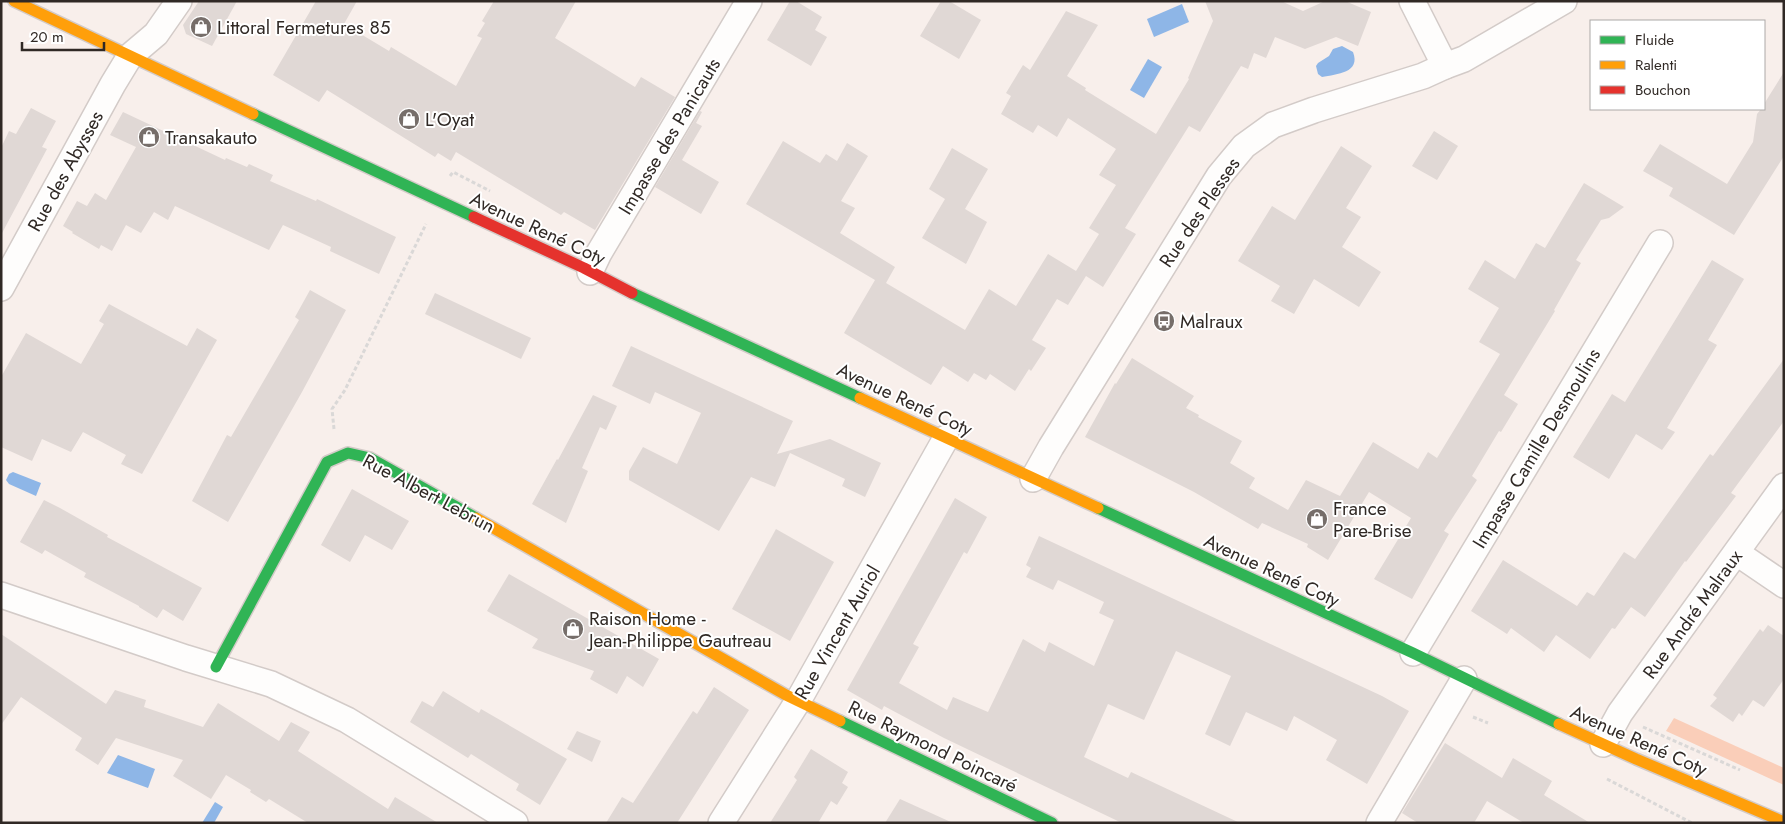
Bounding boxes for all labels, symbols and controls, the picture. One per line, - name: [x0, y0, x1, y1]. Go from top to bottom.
- place label: Littoral Fermetures 85: [217, 14, 391, 41]
- shop icon: Littoral Fermetures 85: [189, 15, 213, 39]
- scale bar: [22, 20, 105, 52]
- legend: [1590, 20, 1765, 110]
- text: 20 m: [30, 26, 64, 48]
- text: Fluide: [1635, 29, 1674, 51]
- street label: Impasse des Panicauts: [612, 53, 727, 220]
- text: Ralenti: [1635, 54, 1677, 76]
- text: Bouchon: [1635, 79, 1691, 101]
- street label: Rue des Abysses: [21, 106, 110, 237]
- place label: L'Oyat: [425, 106, 474, 133]
- shop icon: L'Oyat: [397, 107, 421, 131]
- place label: Transakauto: [165, 124, 257, 151]
- shop icon: Transakauto: [137, 125, 161, 149]
- street label: Rue des Plesses: [1153, 152, 1246, 273]
- street label: Avenue René Coty: [465, 185, 611, 272]
- place label: Malraux: [1180, 308, 1243, 335]
- bus stop icon: Malraux: [1152, 309, 1176, 333]
- street label: Impasse Camille Desmoulins: [1466, 343, 1607, 553]
- street label: Avenue René Coty: [832, 356, 978, 443]
- street label: Rue Albert Lebrun: [358, 447, 500, 540]
- place label: France Pare-Brise: [1333, 495, 1412, 544]
- shop icon: France Pare-Brise: [1305, 507, 1329, 531]
- street label: Avenue René Coty: [1199, 527, 1345, 614]
- street label: Rue André Malraux: [1636, 544, 1748, 684]
- street label: Rue Vincent Auriol: [788, 560, 887, 704]
- place label: Raison Home - Jean-Philippe Gautreau: [586, 605, 772, 654]
- shop icon: Raison Home - Jean-Philippe Gautreau: [561, 617, 585, 641]
- street label: Rue Raymond Poincaré: [844, 694, 1022, 799]
- street label: Avenue René Coty: [1566, 698, 1712, 783]

